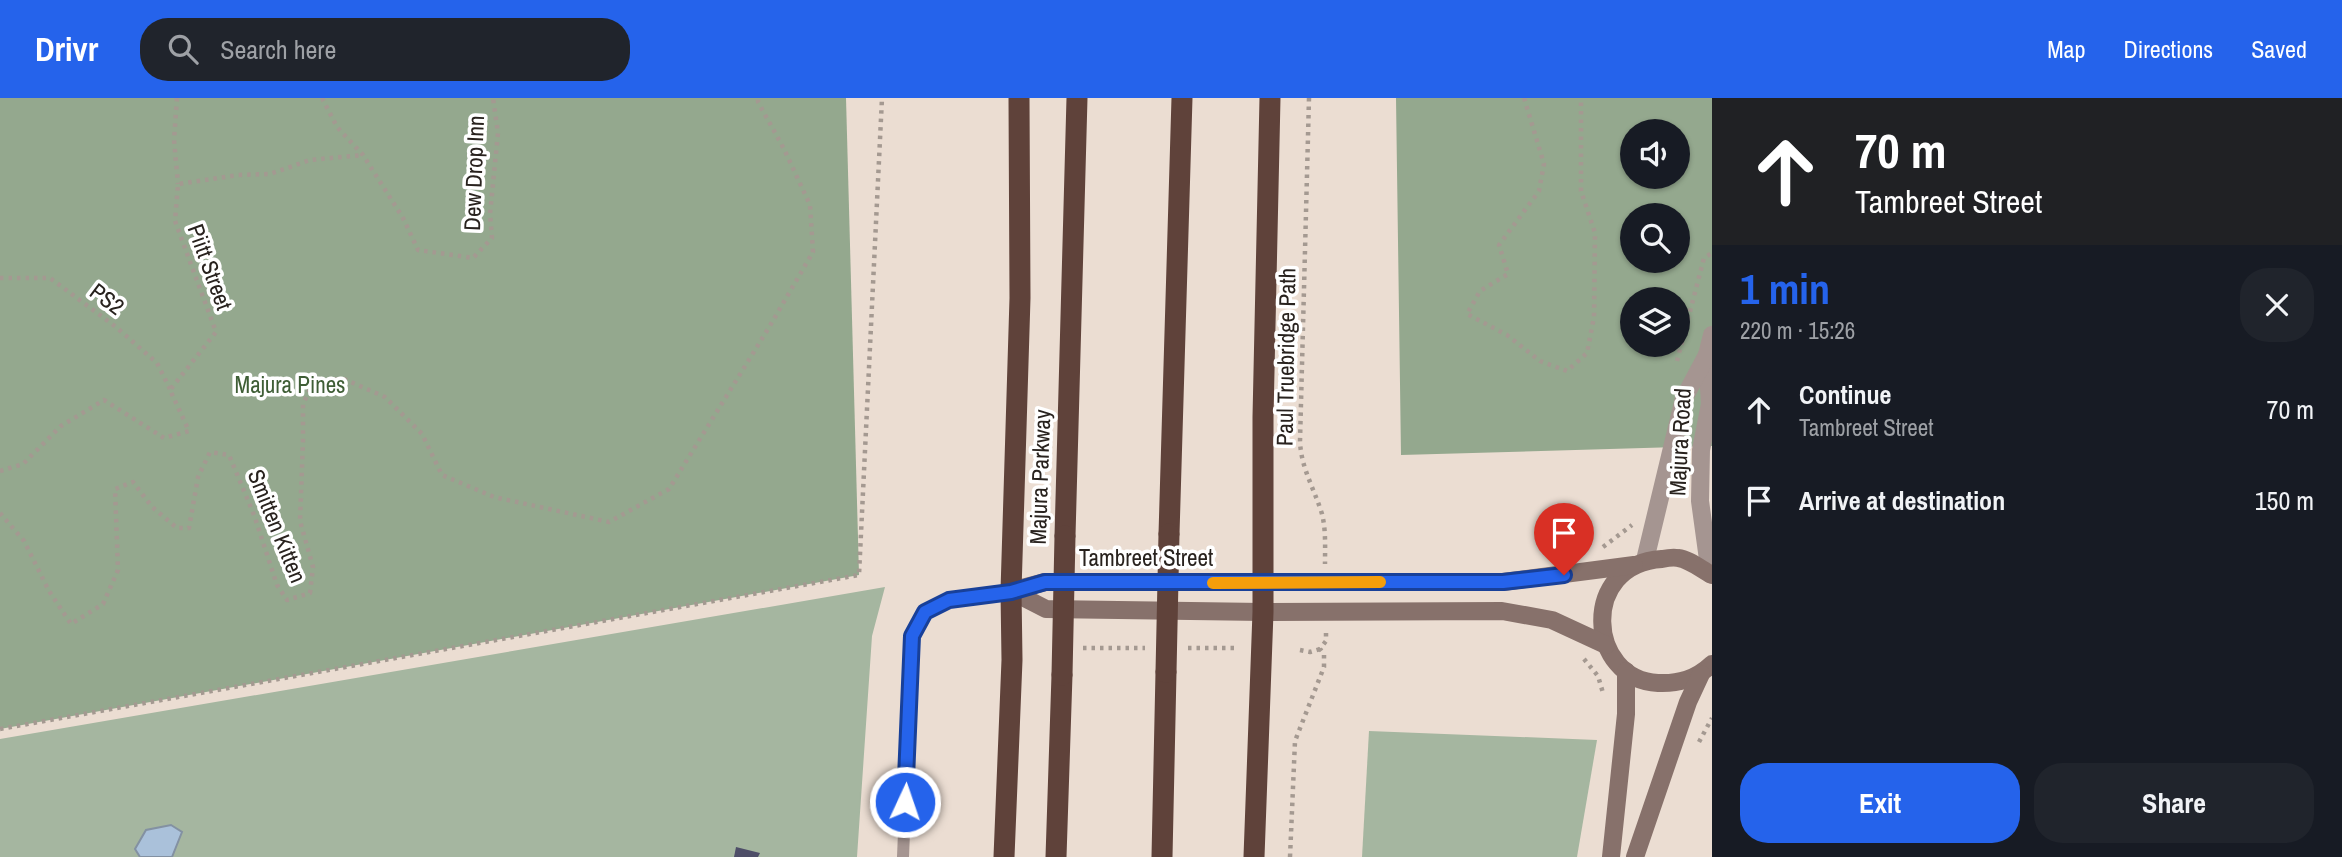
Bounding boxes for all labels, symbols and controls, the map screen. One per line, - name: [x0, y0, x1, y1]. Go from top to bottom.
- search box: [140, 18, 630, 81]
- text: Drivr: [35, 27, 98, 71]
- icon: search: [164, 30, 202, 68]
- text: Search here: [220, 32, 336, 67]
- text: Map: [2047, 33, 2085, 65]
- text: Directions: [2123, 33, 2213, 65]
- text: Saved: [2251, 33, 2307, 65]
- street label: Dew Drop Inn: [456, 115, 491, 231]
- text: 70 m: [1855, 117, 1947, 183]
- map controls: [1620, 119, 1690, 357]
- button: sound: [1620, 119, 1690, 189]
- icon: ahead: [1740, 126, 1831, 217]
- text: Tambreet Street: [1855, 180, 2042, 223]
- button: search: [1620, 203, 1690, 273]
- street label: Piitt Street: [181, 220, 240, 314]
- text: 1 min: [1740, 261, 1830, 317]
- street label: Paul Truebridge Path: [1268, 268, 1303, 446]
- button: close: [2240, 268, 2314, 342]
- street label: PS2: [84, 275, 131, 322]
- button: layers: [1620, 287, 1690, 357]
- text: 220 m · 15:26: [1740, 315, 1855, 346]
- park label: Majura Pines: [234, 369, 346, 400]
- text: Continue: [1799, 377, 1891, 412]
- street label: Majura Road: [1661, 387, 1698, 497]
- icon: ahead: [1740, 391, 1778, 429]
- text: 70 m: [2267, 392, 2314, 427]
- street label: Majura Parkway: [1022, 408, 1057, 545]
- text: Tambreet Street: [1799, 412, 1934, 443]
- street label: Smitten Kitten: [241, 465, 314, 587]
- icon: arrive: [1740, 482, 1778, 520]
- text: Arrive at destination: [1799, 483, 2005, 518]
- text: 150 m: [2255, 483, 2314, 518]
- pin: [1534, 503, 1594, 575]
- icon: arrive: [1545, 514, 1583, 552]
- street label: Tambreet Street: [1079, 542, 1213, 573]
- button: Exit: [1740, 763, 2020, 843]
- button: Share: [2034, 763, 2314, 843]
- position arrow: [868, 765, 942, 839]

